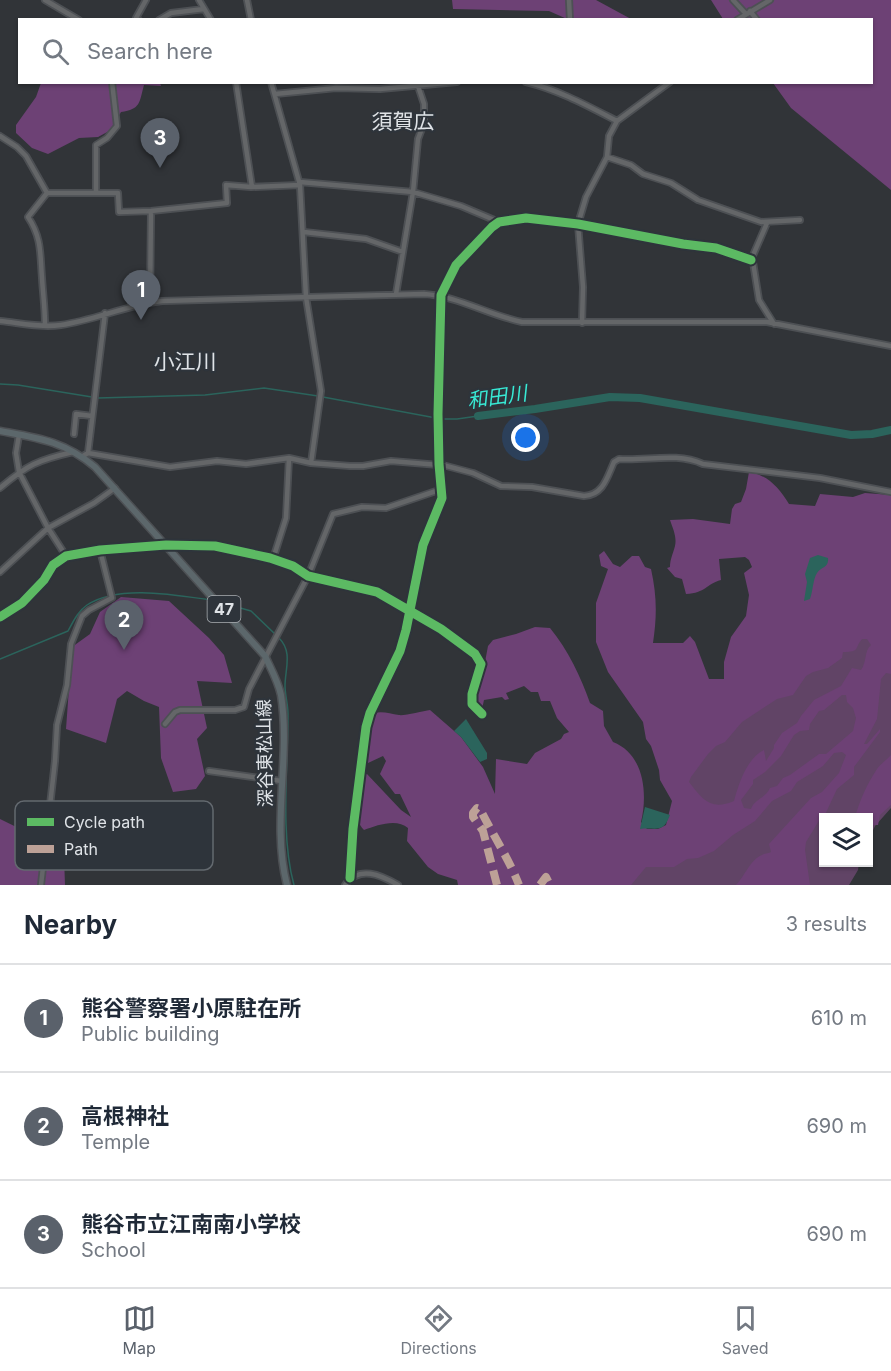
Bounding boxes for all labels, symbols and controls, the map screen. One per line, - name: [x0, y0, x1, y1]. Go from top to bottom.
- search box: [18, 18, 873, 84]
- icon: search: [39, 35, 72, 68]
- text: Search here: [87, 38, 213, 64]
- district label: 須賀広: [372, 109, 435, 134]
- pin: 3: [140, 118, 180, 168]
- pin: 1: [122, 270, 160, 320]
- district label: 小江川: [154, 349, 217, 374]
- water label: 和田川: [466, 381, 530, 413]
- your location: [511, 423, 540, 452]
- road number: 47: [208, 596, 240, 622]
- pin: 2: [104, 600, 144, 650]
- street label: 深谷東松山線: [253, 699, 276, 807]
- legend: [15, 801, 213, 870]
- text: Cycle path: [64, 812, 145, 832]
- map controls: [819, 813, 873, 867]
- button: layers: [819, 813, 873, 867]
- text: Path: [64, 839, 98, 859]
- text: Nearby: [24, 909, 117, 940]
- text: 3 results: [786, 912, 867, 936]
- text: 熊谷警察署小原駐在所: [81, 995, 301, 1021]
- text: 1: [39, 1006, 48, 1030]
- text: 610 m: [811, 1006, 867, 1030]
- text: Public building: [81, 1022, 220, 1046]
- text: 高根神社: [81, 1103, 169, 1129]
- text: 2: [37, 1114, 50, 1138]
- text: 690 m: [806, 1114, 867, 1138]
- text: Temple: [81, 1130, 150, 1154]
- text: 熊谷市立江南南小学校: [81, 1211, 301, 1237]
- text: 3: [37, 1222, 50, 1246]
- text: 690 m: [806, 1222, 867, 1246]
- text: School: [81, 1238, 146, 1262]
- tab: Map: [122, 1302, 156, 1358]
- tab: Directions: [401, 1302, 477, 1358]
- tab: Saved: [722, 1302, 769, 1358]

